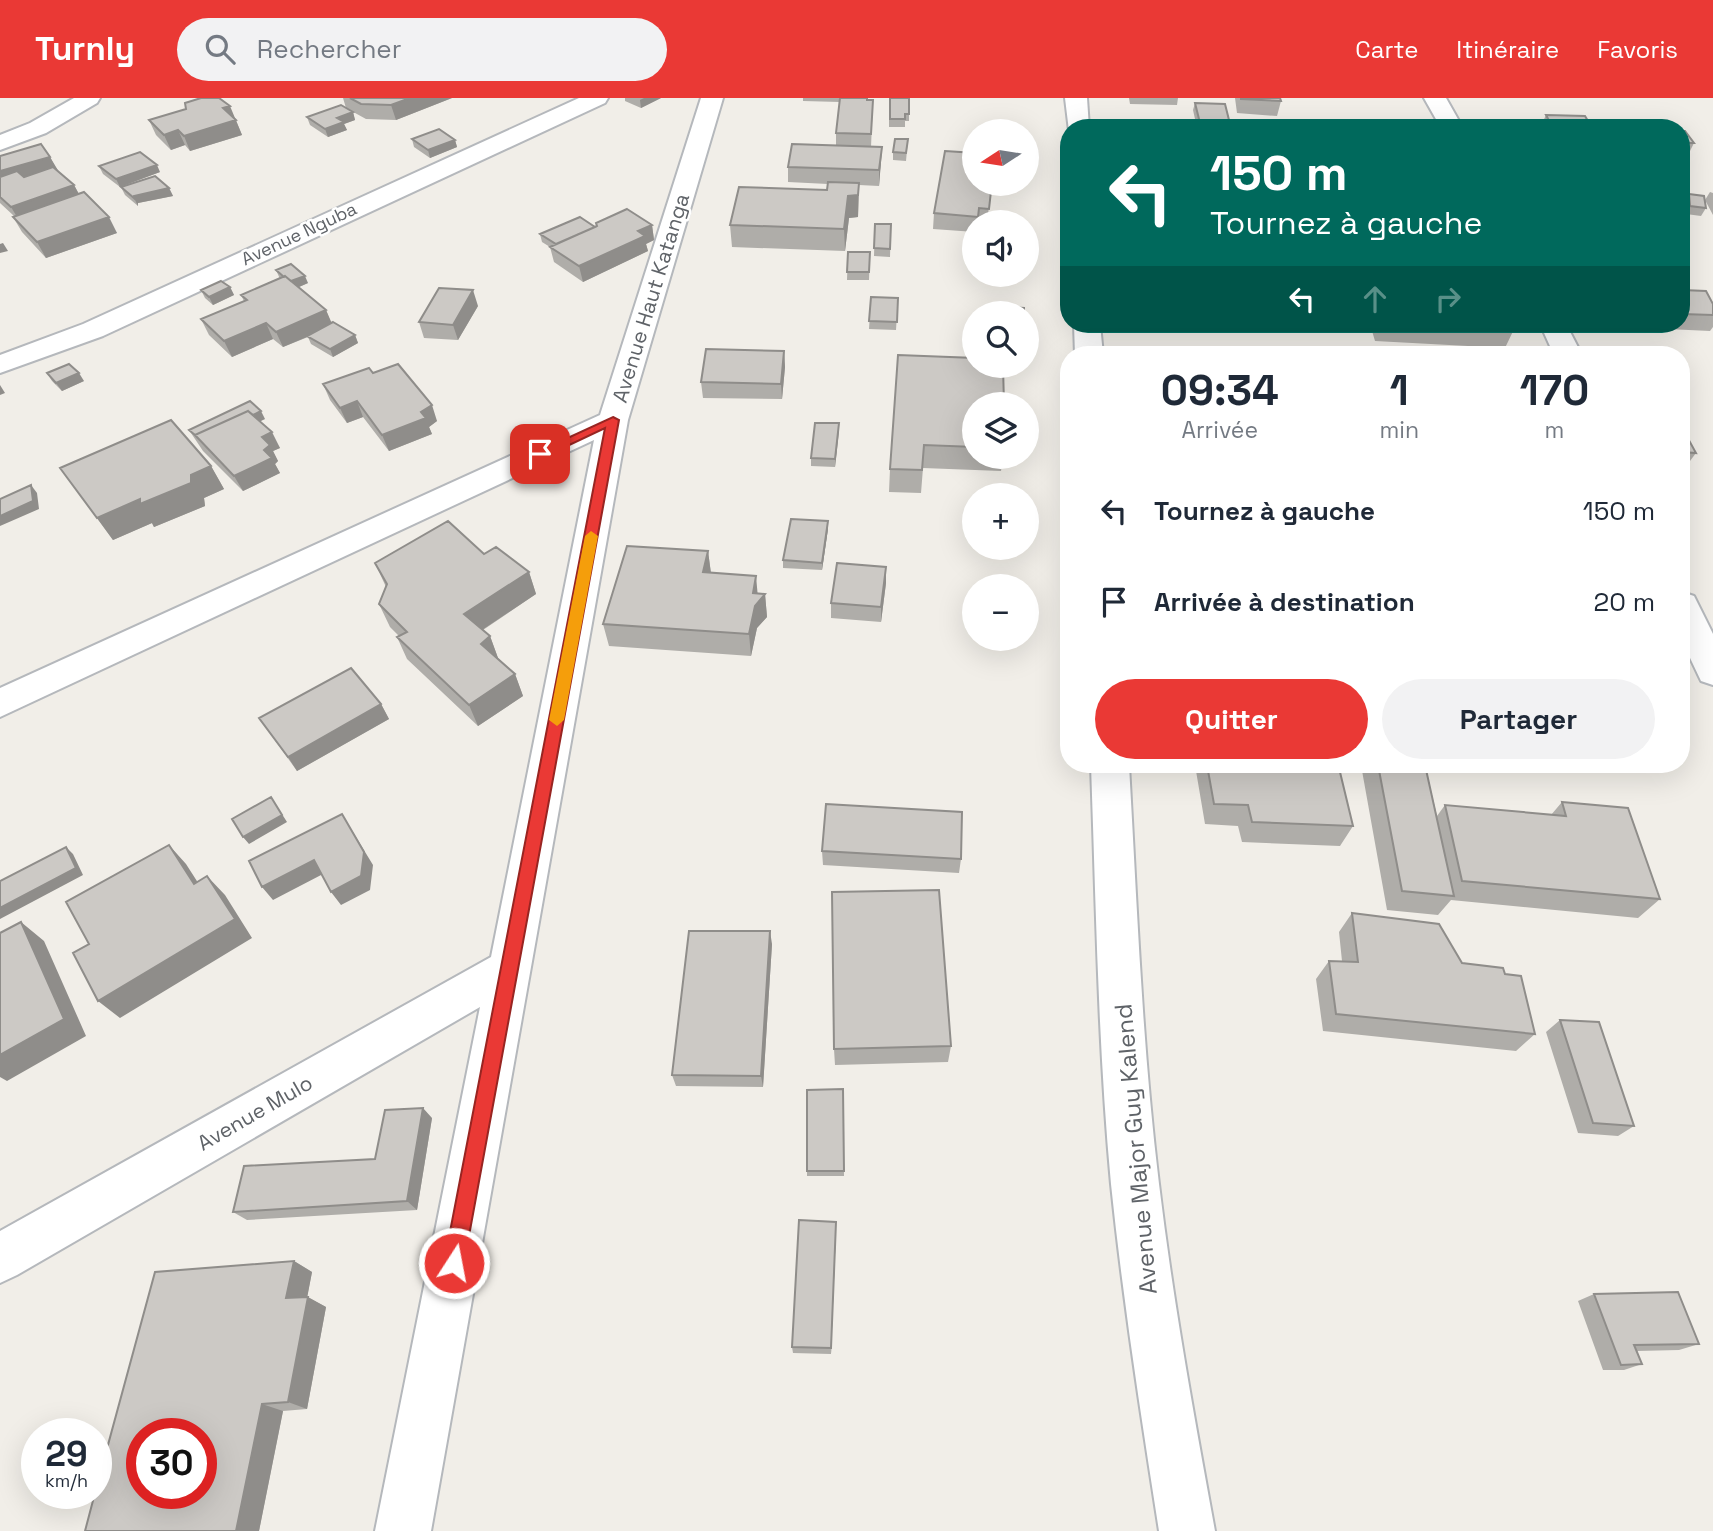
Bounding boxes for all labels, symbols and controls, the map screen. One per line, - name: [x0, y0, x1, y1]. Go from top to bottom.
- search box: [177, 18, 667, 81]
- text: Turnly: [35, 28, 135, 70]
- icon: search: [201, 30, 239, 68]
- text: Rechercher: [257, 32, 402, 66]
- text: Carte: [1355, 34, 1418, 65]
- text: Itinéraire: [1456, 34, 1559, 65]
- text: Favoris: [1597, 34, 1678, 65]
- north arrow: [962, 119, 1040, 196]
- map controls: [962, 119, 1039, 651]
- text: 150 m: [1210, 142, 1348, 204]
- icon: left: [1095, 147, 1186, 238]
- street label: Avenue Haut Katanga: [606, 190, 695, 406]
- street label: Avenue Nguba: [237, 197, 360, 270]
- text: Tournez à gauche: [1210, 203, 1482, 243]
- button: sound: [962, 210, 1039, 287]
- icon: left: [1283, 280, 1321, 318]
- icon: ahead: [1356, 280, 1394, 318]
- icon: right: [1429, 280, 1467, 318]
- button: search: [962, 301, 1039, 378]
- text: 09:34: [1161, 364, 1279, 417]
- text: 1: [1390, 364, 1409, 417]
- text: 170: [1520, 364, 1589, 417]
- button: layers: [962, 392, 1039, 469]
- text: Arrivée: [1181, 415, 1258, 445]
- text: min: [1380, 415, 1419, 445]
- text: m: [1545, 415, 1564, 445]
- pin: [510, 424, 570, 484]
- icon: arrive: [521, 435, 559, 473]
- button: +: [962, 483, 1039, 560]
- icon: left: [1095, 492, 1133, 530]
- text: Tournez à gauche: [1154, 494, 1375, 528]
- text: 150 m: [1583, 494, 1655, 528]
- button: −: [962, 574, 1039, 651]
- icon: arrive: [1095, 583, 1133, 621]
- text: Arrivée à destination: [1154, 585, 1415, 619]
- text: 20 m: [1594, 585, 1655, 619]
- button: Quitter: [1095, 679, 1368, 759]
- button: Partager: [1382, 679, 1655, 759]
- street label: Avenue Major Guy Kalend: [1107, 1002, 1164, 1296]
- street label: Avenue Mulo: [192, 1069, 317, 1156]
- position arrow: [417, 1226, 491, 1300]
- speed limit sign: 30: [126, 1418, 217, 1509]
- text: 29: [45, 1432, 88, 1476]
- text: km/h: [45, 1469, 88, 1492]

